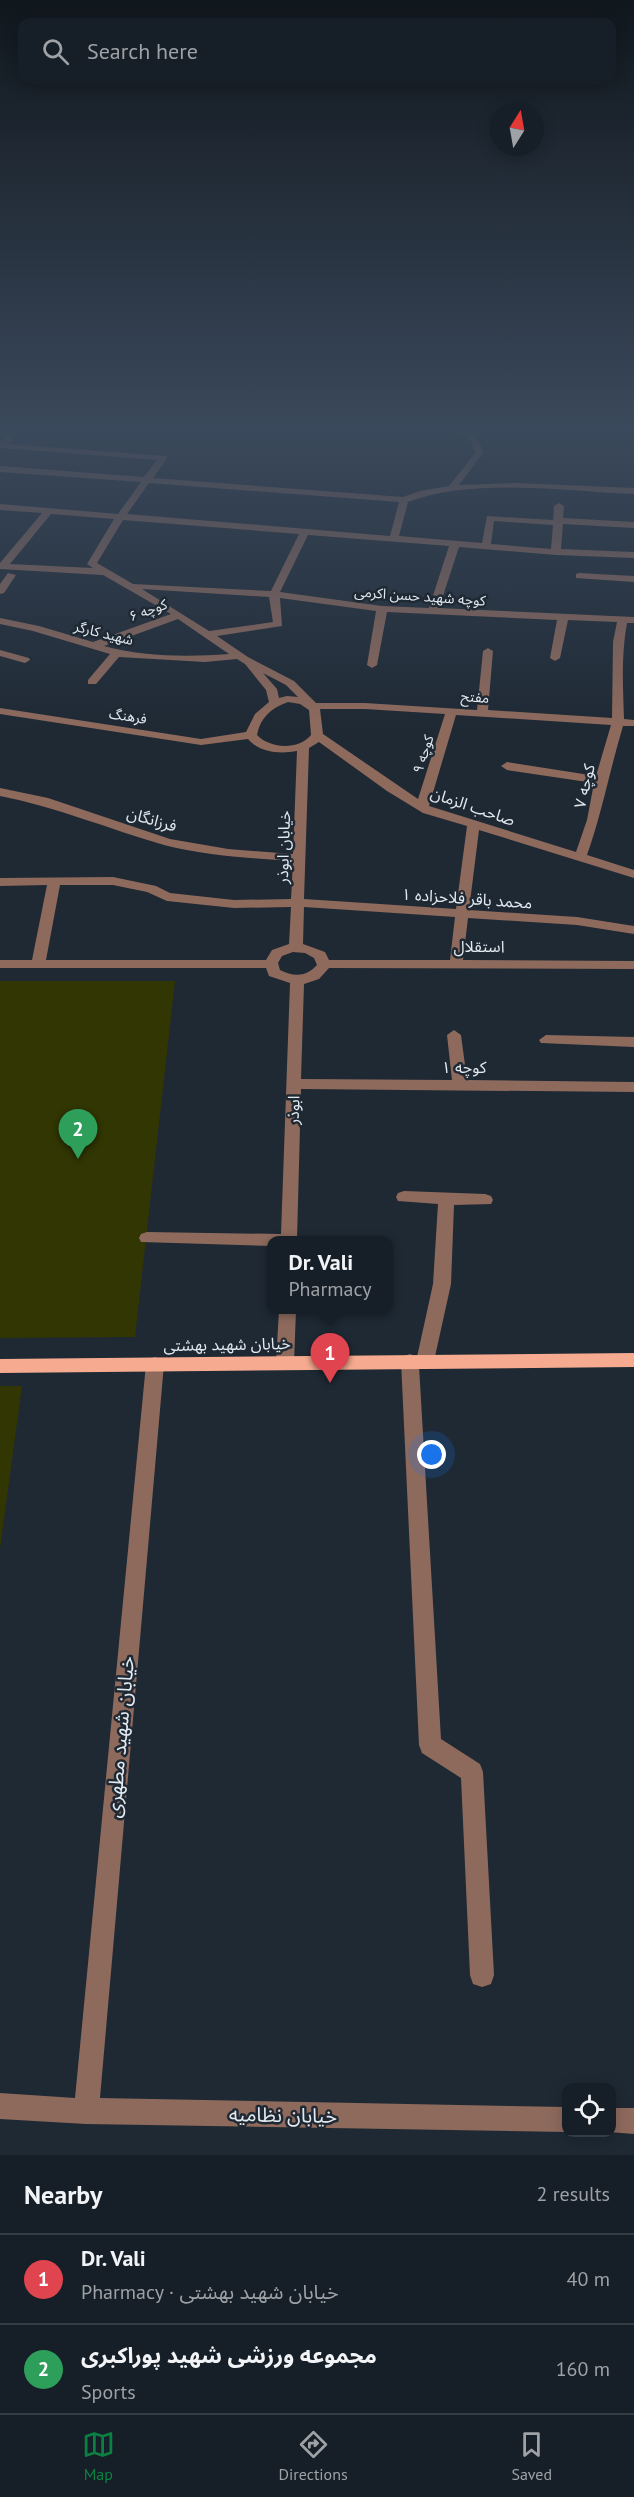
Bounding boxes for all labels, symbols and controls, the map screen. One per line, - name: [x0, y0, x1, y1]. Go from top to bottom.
- search box: [18, 18, 616, 84]
- icon: search: [39, 35, 72, 68]
- text: Search here: [87, 37, 198, 65]
- north arrow: [490, 102, 544, 156]
- street label: کوچه شهید حسن اکرمی: [354, 582, 486, 611]
- street label: کوچه ۶: [127, 595, 170, 626]
- street label: شهید کارگر: [72, 617, 135, 649]
- street label: مفتح: [460, 687, 490, 709]
- street label: فرهنگ: [108, 704, 148, 728]
- street label: کوچه ۹: [408, 732, 439, 776]
- street label: کوچه ۷: [569, 762, 600, 810]
- street label: صاحب الزمان: [428, 782, 518, 830]
- street label: فرزانگان: [125, 802, 179, 836]
- street label: خیابان ابوذر: [272, 810, 294, 885]
- street label: محمد باقر فلاحزاده ۱: [401, 883, 533, 913]
- street label: استقلال: [454, 936, 504, 957]
- street label: کوچه ۱: [442, 1057, 487, 1078]
- street label: ابوذر: [282, 1095, 304, 1126]
- pin: 2: [58, 1110, 98, 1159]
- popup: [267, 1236, 393, 1314]
- text: Dr. Vali: [288, 1248, 353, 1276]
- text: Pharmacy: [288, 1276, 372, 1302]
- street label: خیابان شهید بهشتی: [163, 1333, 291, 1355]
- pin: 1: [310, 1334, 350, 1383]
- your location: [417, 1440, 446, 1469]
- street label: خیابان شهید مطهری: [100, 1655, 140, 1819]
- map controls: [562, 2083, 616, 2137]
- button: locate: [562, 2083, 616, 2137]
- street label: خیابان نظامیه: [229, 2101, 337, 2129]
- text: Nearby: [24, 2178, 102, 2211]
- text: 2 results: [537, 2181, 610, 2207]
- text: Dr. Vali: [81, 2244, 146, 2272]
- text: 1: [38, 2266, 49, 2292]
- text: 40 m: [567, 2266, 610, 2292]
- text: Pharmacy · خیابان شهید بهشتی: [81, 2279, 339, 2305]
- text: مجموعه ورزشی شهید پوراکبری: [81, 2341, 377, 2369]
- text: 2: [38, 2356, 49, 2382]
- text: 160 m: [556, 2356, 610, 2382]
- text: Sports: [81, 2379, 136, 2405]
- tab: Map: [82, 2428, 115, 2484]
- tab: Directions: [279, 2428, 348, 2484]
- tab: Saved: [511, 2428, 552, 2484]

